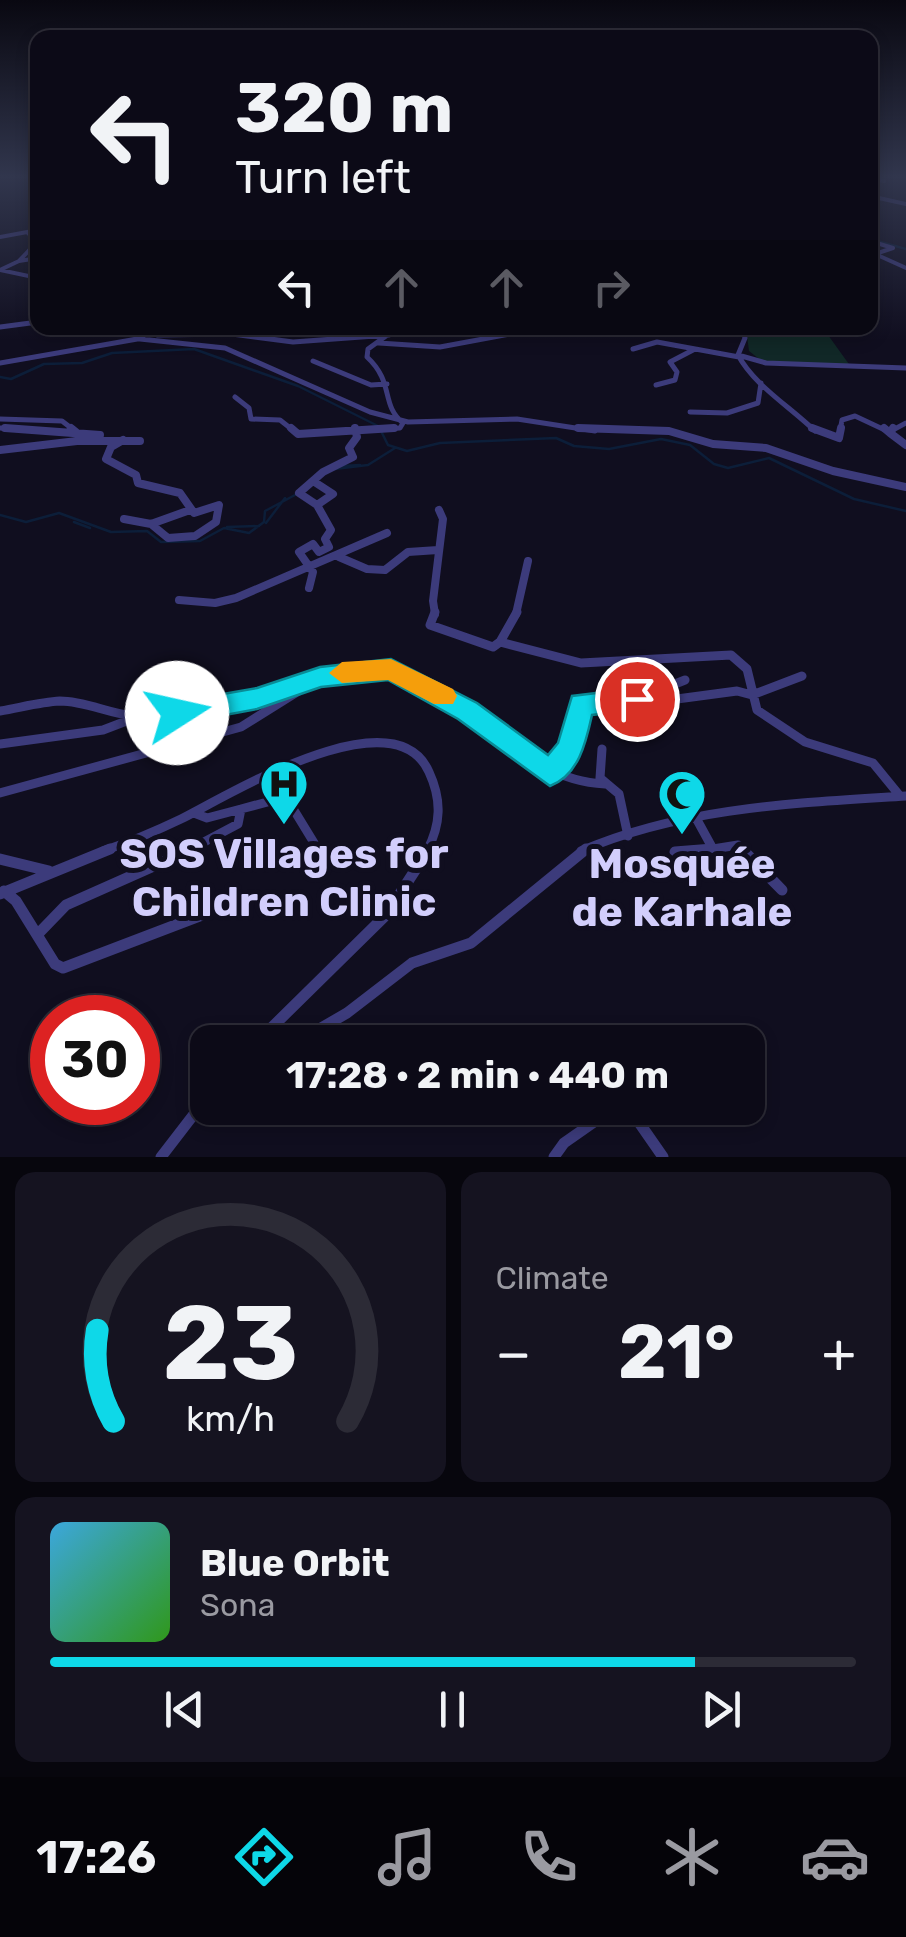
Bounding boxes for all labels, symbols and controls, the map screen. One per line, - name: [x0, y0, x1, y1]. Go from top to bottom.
- text: 320 m: [235, 67, 453, 150]
- icon: left: [70, 70, 200, 200]
- text: Turn left: [235, 151, 411, 204]
- icon: left: [269, 260, 324, 315]
- icon: ahead: [374, 260, 429, 315]
- icon: ahead: [479, 260, 534, 315]
- icon: right: [584, 260, 639, 315]
- pin: [595, 657, 680, 742]
- position arrow: [125, 661, 229, 765]
- icon: arrive: [610, 672, 665, 727]
- hospital icon: SOS Villages for Children Clinic: [258, 758, 310, 826]
- mosque icon: Mosquée de Karhale: [656, 768, 708, 836]
- place label: SOS Villages for Children Clinic: [119, 829, 449, 927]
- place label: Mosquée de Karhale: [572, 839, 792, 937]
- speed limit sign: 30: [30, 995, 160, 1125]
- text: 17:28 · 2 min · 440 m: [286, 1052, 669, 1098]
- text: Climate: [496, 1259, 609, 1297]
- text: 23: [162, 1282, 298, 1405]
- text: 21°: [618, 1308, 735, 1397]
- text: −: [496, 1321, 531, 1386]
- text: +: [822, 1321, 856, 1386]
- text: km/h: [186, 1398, 275, 1440]
- text: Blue Orbit: [200, 1540, 390, 1586]
- text: Sona: [200, 1586, 275, 1624]
- icon: previous: [157, 1682, 212, 1737]
- icon: pause: [425, 1682, 480, 1737]
- icon: next: [694, 1682, 749, 1737]
- icon: directions: [229, 1822, 299, 1892]
- icon: music: [372, 1822, 442, 1892]
- icon: phone: [514, 1822, 584, 1892]
- icon: climate: [657, 1822, 727, 1892]
- icon: car: [800, 1822, 870, 1892]
- text: 17:26: [36, 1831, 156, 1884]

